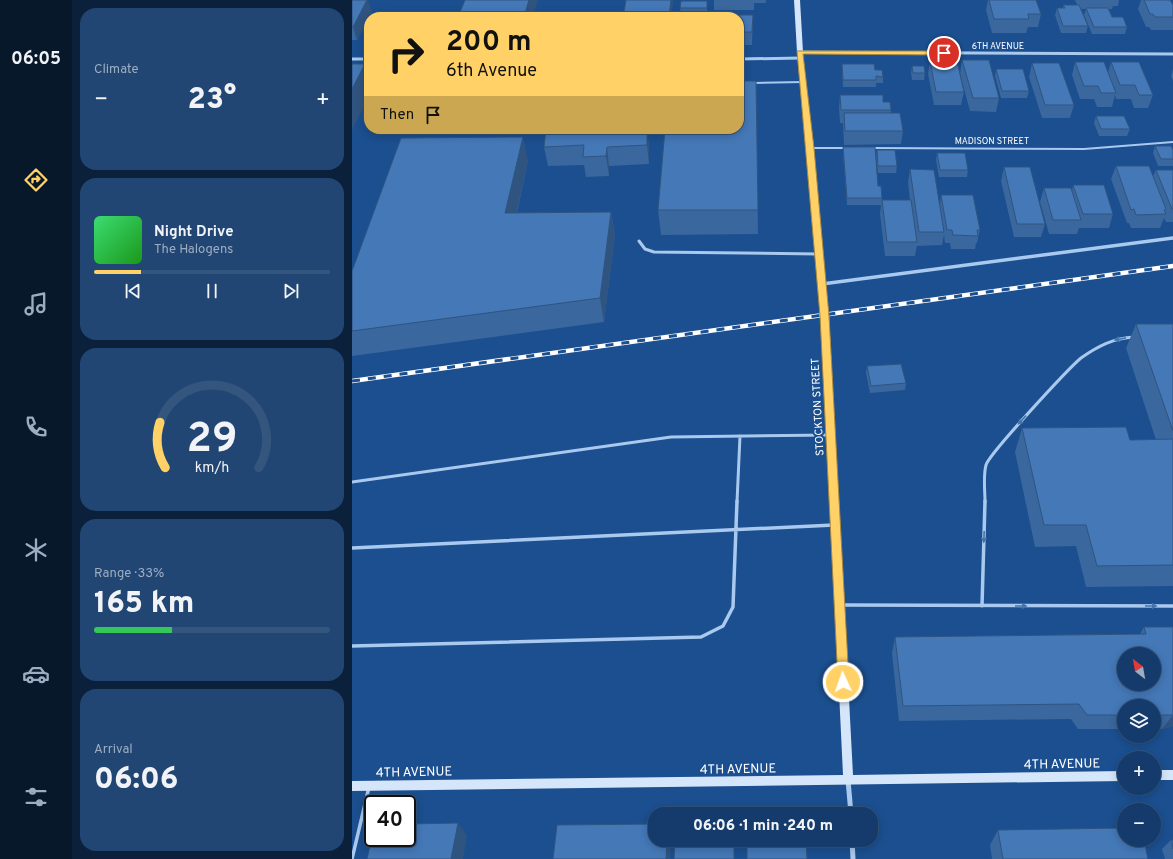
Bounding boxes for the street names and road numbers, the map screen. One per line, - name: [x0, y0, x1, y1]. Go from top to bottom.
- street label: 6TH AVENUE: [972, 41, 1024, 52]
- street label: MADISON STREET: [955, 136, 1029, 147]
- street label: STOCKTON STREET: [808, 358, 828, 456]
- street label: 4TH AVENUE: [1024, 756, 1100, 774]
- street label: 4TH AVENUE: [700, 761, 776, 779]
- street label: 4TH AVENUE: [376, 764, 452, 782]

